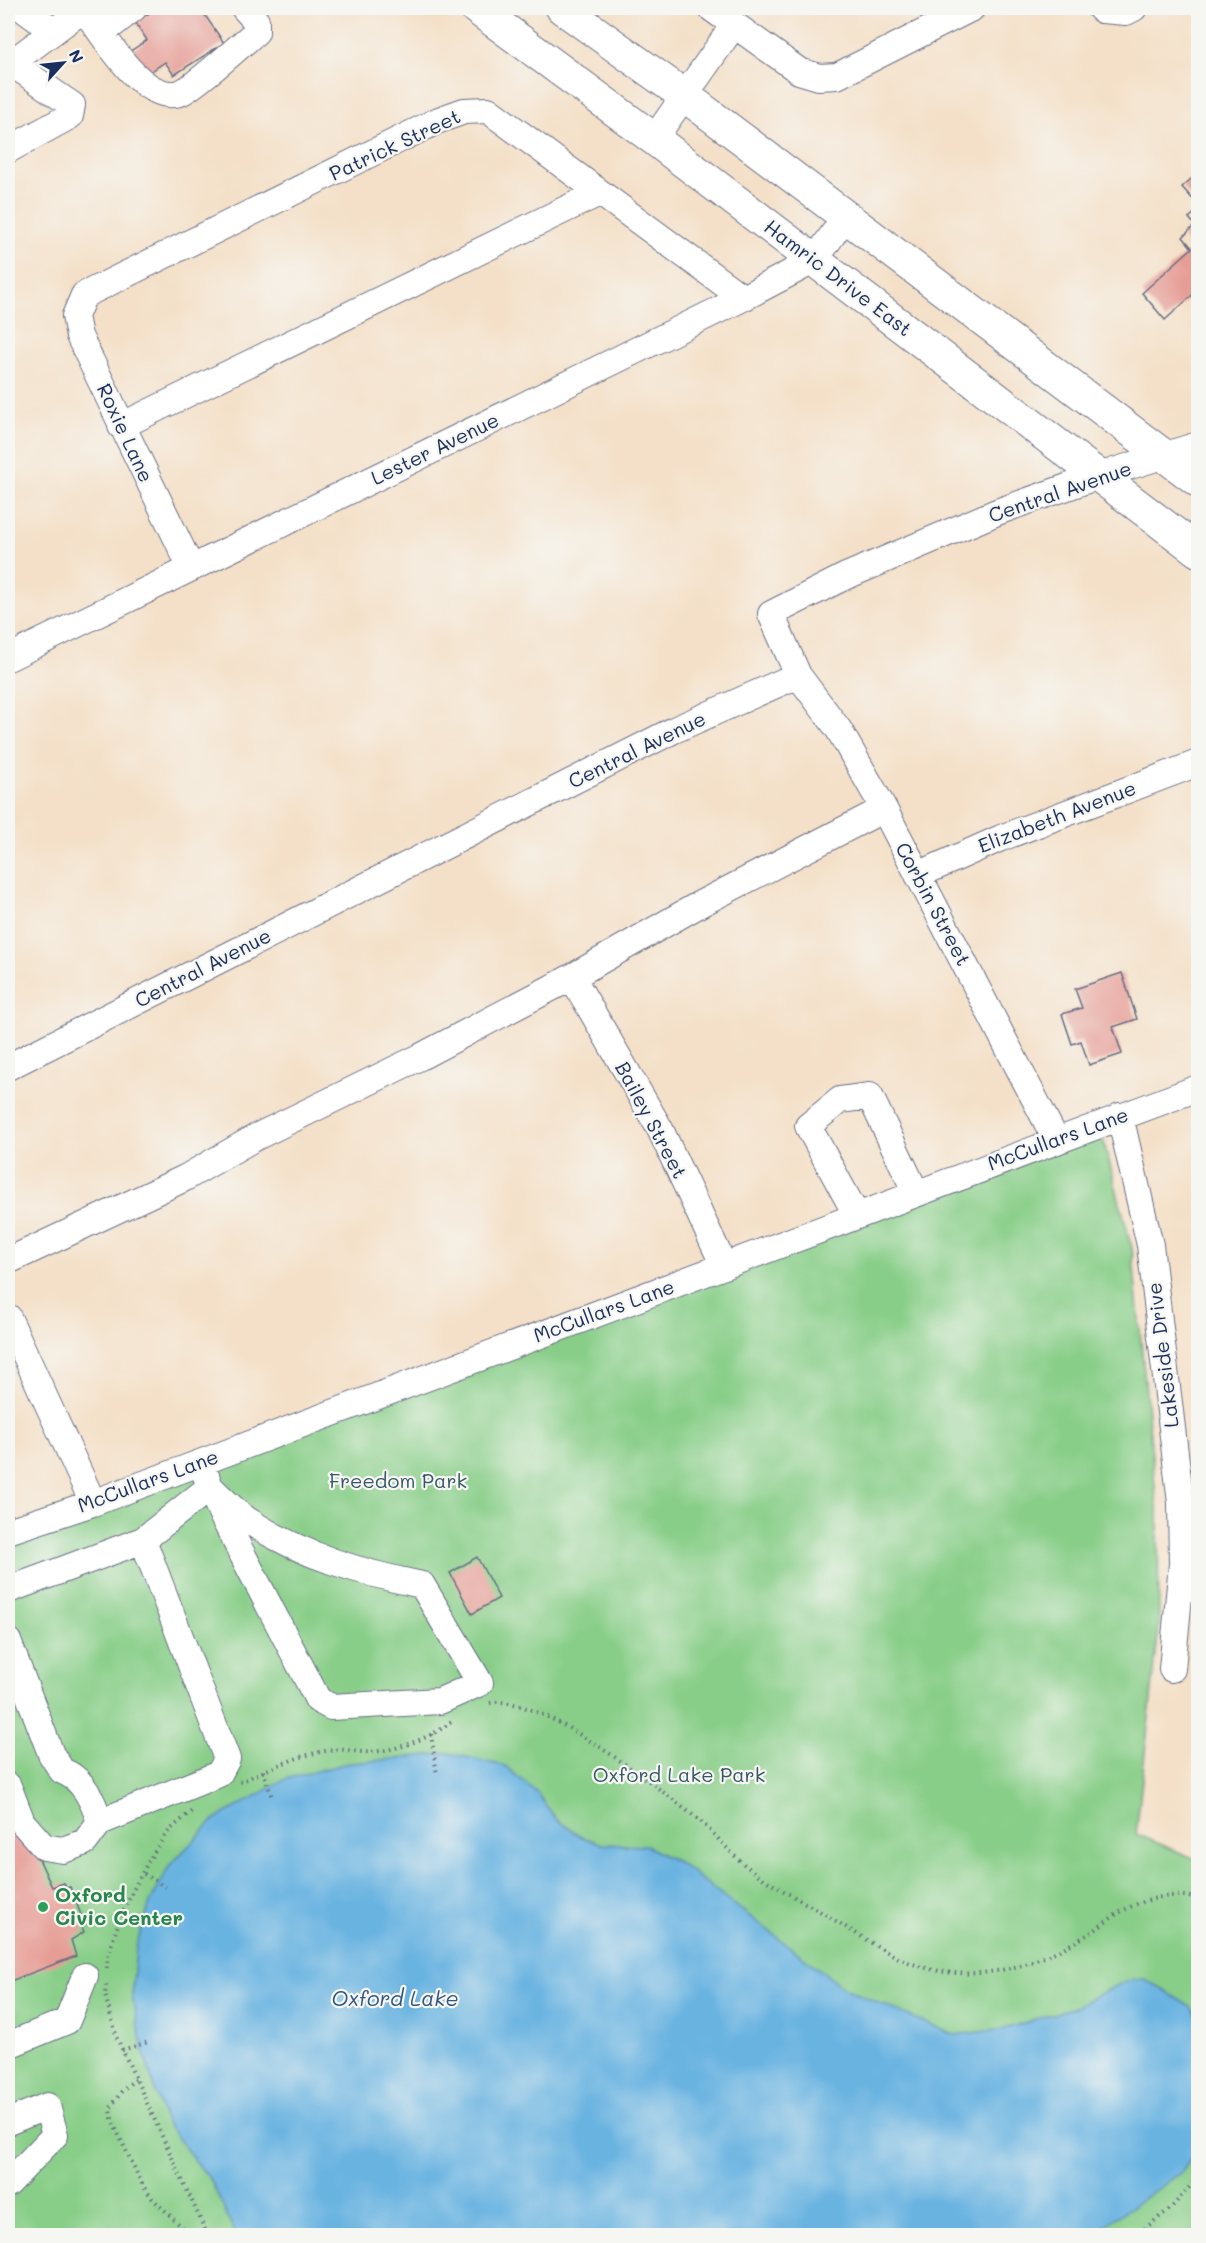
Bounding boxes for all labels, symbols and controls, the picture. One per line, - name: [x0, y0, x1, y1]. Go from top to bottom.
- north arrow: [33, 33, 93, 93]
- text: N: [65, 46, 89, 66]
- street label: Patrick Street: [325, 102, 464, 186]
- street label: Hamric Drive East: [759, 213, 918, 341]
- street label: Roxie Lane: [92, 379, 160, 486]
- street label: Lester Avenue: [366, 406, 503, 490]
- street label: Central Avenue: [985, 454, 1135, 528]
- street label: Central Avenue: [564, 705, 710, 794]
- street label: Elizabeth Avenue: [974, 774, 1139, 858]
- street label: Corbin Street: [890, 837, 977, 970]
- street label: Central Avenue: [130, 922, 275, 1013]
- street label: Bailey Street: [610, 1057, 694, 1183]
- street label: McCullars Lane: [984, 1101, 1132, 1176]
- street label: McCullars Lane: [530, 1273, 678, 1348]
- street label: Lakeside Drive: [1140, 1281, 1184, 1429]
- street label: McCullars Lane: [74, 1443, 222, 1518]
- park label: Freedom Park: [329, 1467, 467, 1493]
- park label: Oxford Lake Park: [593, 1761, 765, 1787]
- place label: Oxford Civic Center: [55, 1881, 183, 1930]
- marker: Oxford Civic Center: [36, 1900, 50, 1914]
- water label: Oxford Lake: [332, 1984, 458, 2011]

